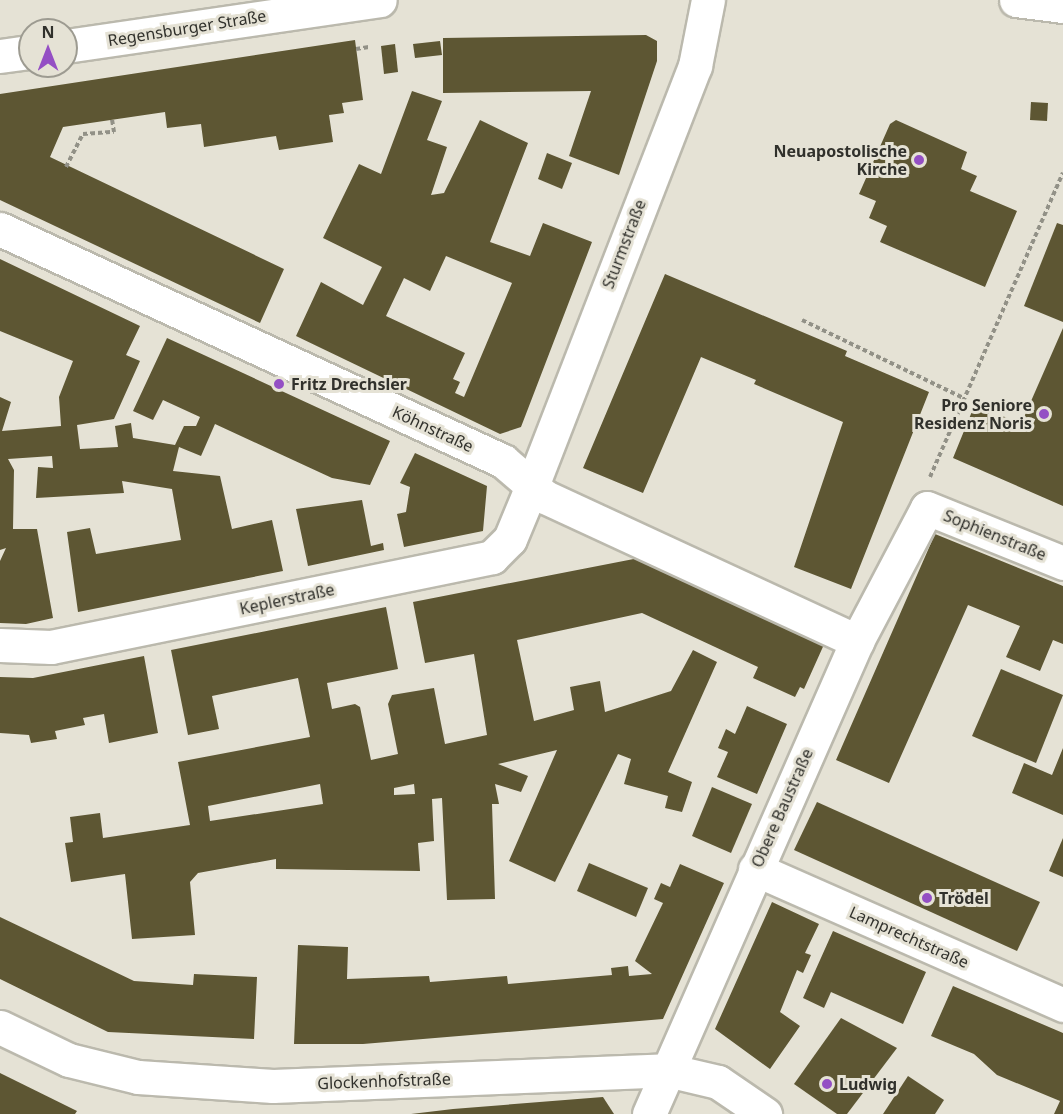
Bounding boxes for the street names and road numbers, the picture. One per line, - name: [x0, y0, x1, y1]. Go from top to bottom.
- street label: Regensburger Straße: [106, 6, 268, 50]
- street label: Sturmstraße: [598, 197, 650, 291]
- street label: Köhnstraße: [389, 402, 477, 456]
- street label: Sophienstraße: [941, 506, 1049, 564]
- street label: Keplerstraße: [238, 580, 336, 618]
- street label: Obere Baustraße: [747, 746, 817, 870]
- street label: Lamprechtstraße: [846, 902, 972, 972]
- street label: Glockenhofstraße: [317, 1069, 451, 1093]

